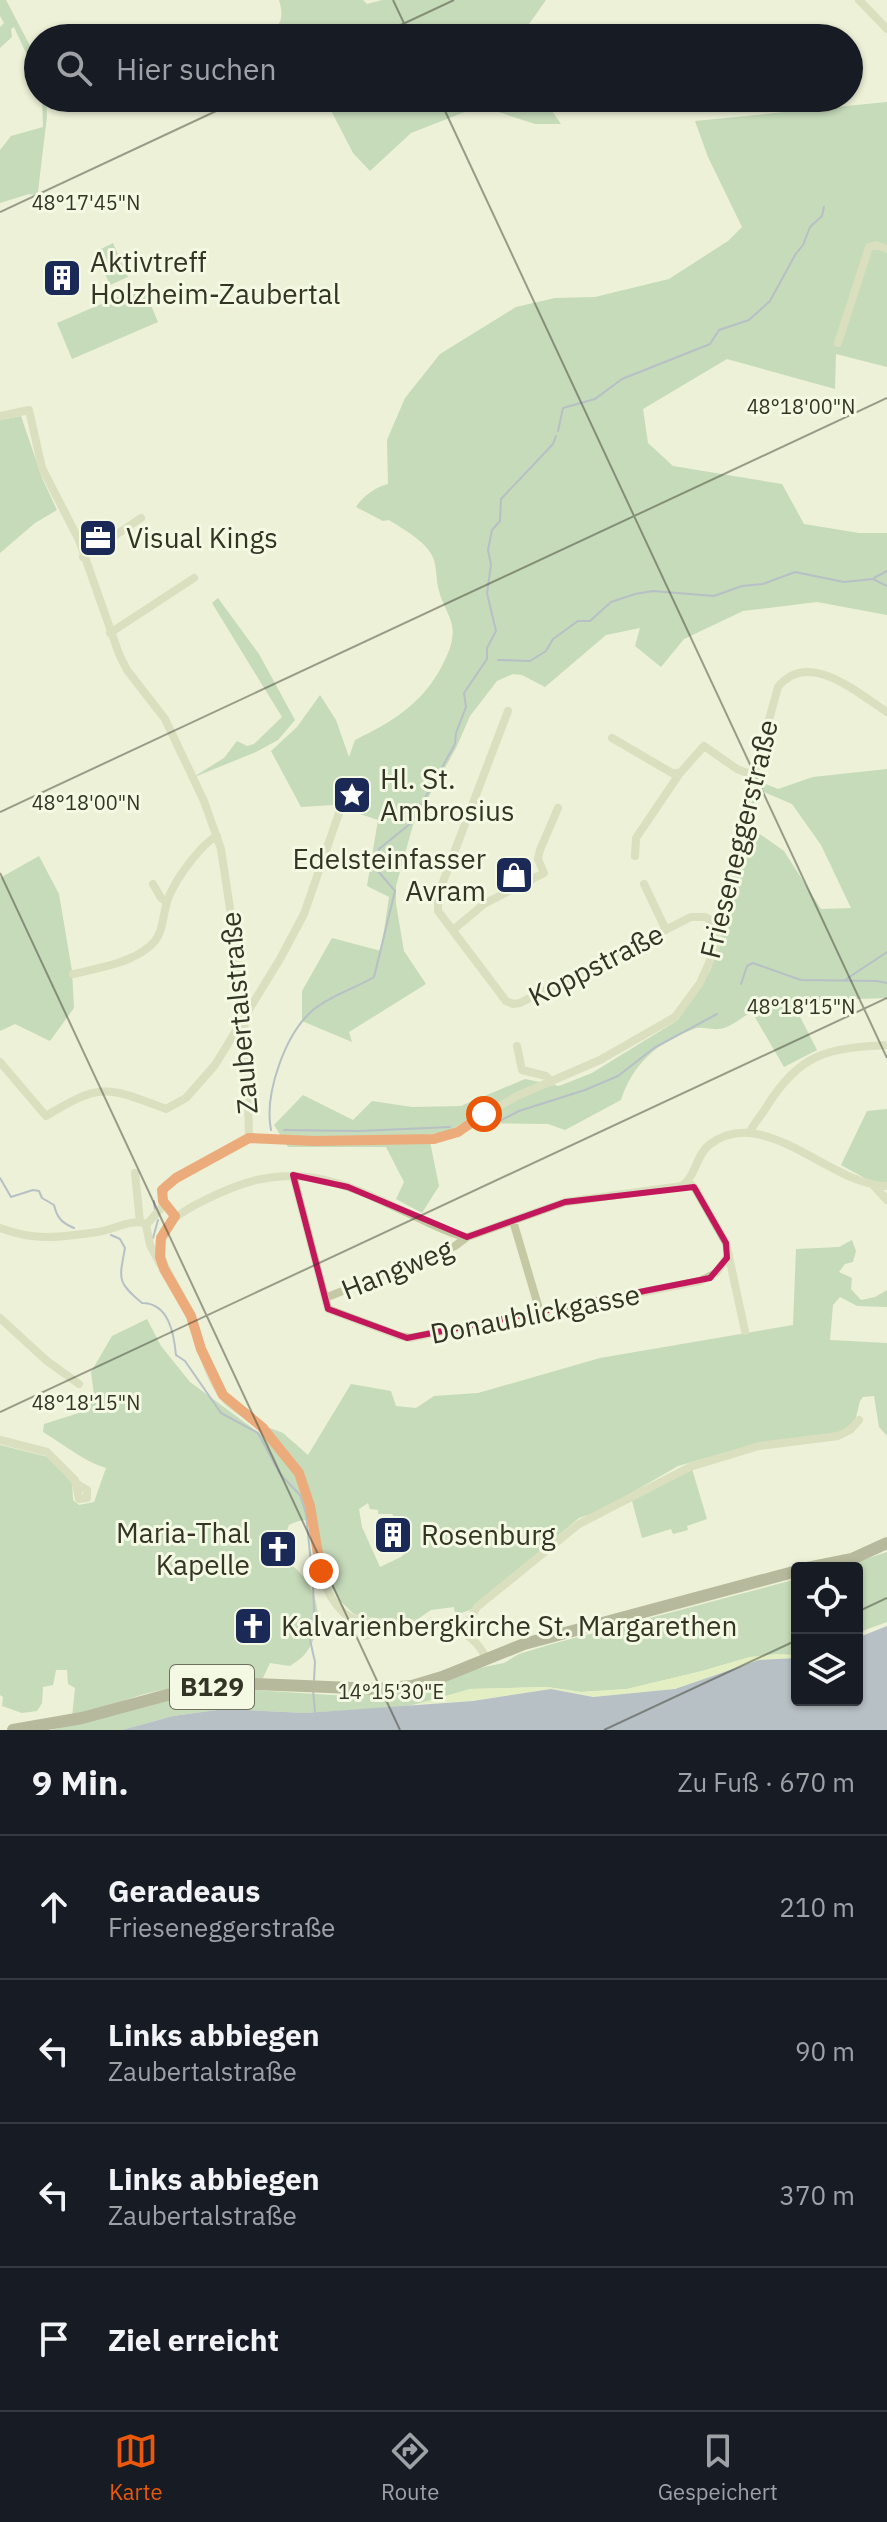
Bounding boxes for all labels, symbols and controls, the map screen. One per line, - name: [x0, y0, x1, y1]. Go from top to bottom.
- search box: [24, 24, 863, 112]
- icon: search: [52, 46, 96, 90]
- text: Hier suchen: [116, 49, 277, 88]
- text: 48°17'45"N: [32, 189, 140, 216]
- place label: Aktivtreff Holzheim-Zaubertal: [90, 243, 340, 312]
- building icon: Aktivtreff Holzheim-Zaubertal: [41, 257, 83, 299]
- text: 48°18'00"N: [747, 393, 855, 420]
- office icon: Visual Kings: [77, 517, 119, 559]
- place label: Visual Kings: [126, 519, 278, 556]
- street label: Frieseneggerstraße: [691, 716, 786, 962]
- place label: Hl. St. Ambrosius: [380, 760, 515, 829]
- place icon: Hl. St. Ambrosius: [331, 774, 373, 816]
- text: 48°18'00"N: [32, 789, 140, 816]
- place label: Edelsteinfasser Avram: [293, 840, 486, 909]
- shop icon: Edelsteinfasser Avram: [493, 854, 535, 896]
- street label: Zaubertalstraße: [211, 910, 266, 1116]
- street label: Koppstraße: [522, 915, 670, 1014]
- text: 48°18'15"N: [747, 993, 855, 1020]
- route start: [466, 1096, 502, 1132]
- street label: Hangweg: [336, 1229, 458, 1308]
- street label: Donaublickgasse: [427, 1275, 643, 1352]
- text: 48°18'15"N: [32, 1389, 140, 1416]
- place label: Maria-Thal Kapelle: [116, 1514, 250, 1583]
- building icon: Rosenburg: [372, 1514, 414, 1556]
- place label: Rosenburg: [421, 1516, 556, 1553]
- church icon: Maria-Thal Kapelle: [257, 1528, 299, 1570]
- route end: [303, 1553, 339, 1589]
- map controls: [791, 1562, 863, 1706]
- button: locate: [791, 1562, 863, 1634]
- church icon: Kalvarienbergkirche St. Margarethen: [232, 1605, 274, 1647]
- place label: Kalvarienbergkirche St. Margarethen: [281, 1607, 737, 1644]
- button: layers: [791, 1634, 863, 1706]
- road number: B129: [170, 1665, 254, 1709]
- text: 14°15'30"E: [338, 1678, 444, 1705]
- text: 9 Min.: [32, 1760, 129, 1804]
- text: Zu Fuß · 670 m: [677, 1765, 855, 1799]
- text: Geradeaus: [108, 1871, 260, 1910]
- icon: ahead: [32, 1885, 76, 1929]
- text: 210 m: [779, 1890, 855, 1924]
- text: Frieseneggerstraße: [108, 1910, 335, 1944]
- text: Links abbiegen: [108, 2015, 320, 2054]
- icon: left: [32, 2029, 76, 2073]
- text: 90 m: [795, 2034, 855, 2068]
- text: Zaubertalstraße: [108, 2054, 297, 2088]
- text: Links abbiegen: [108, 2159, 320, 2198]
- icon: left: [32, 2173, 76, 2217]
- text: 370 m: [779, 2178, 855, 2212]
- text: Zaubertalstraße: [108, 2198, 297, 2232]
- icon: arrive: [32, 2317, 76, 2361]
- text: Ziel erreicht: [108, 2320, 279, 2359]
- tab: Karte: [109, 2429, 163, 2506]
- tab: Route: [381, 2429, 439, 2506]
- tab: Gespeichert: [658, 2429, 778, 2506]

